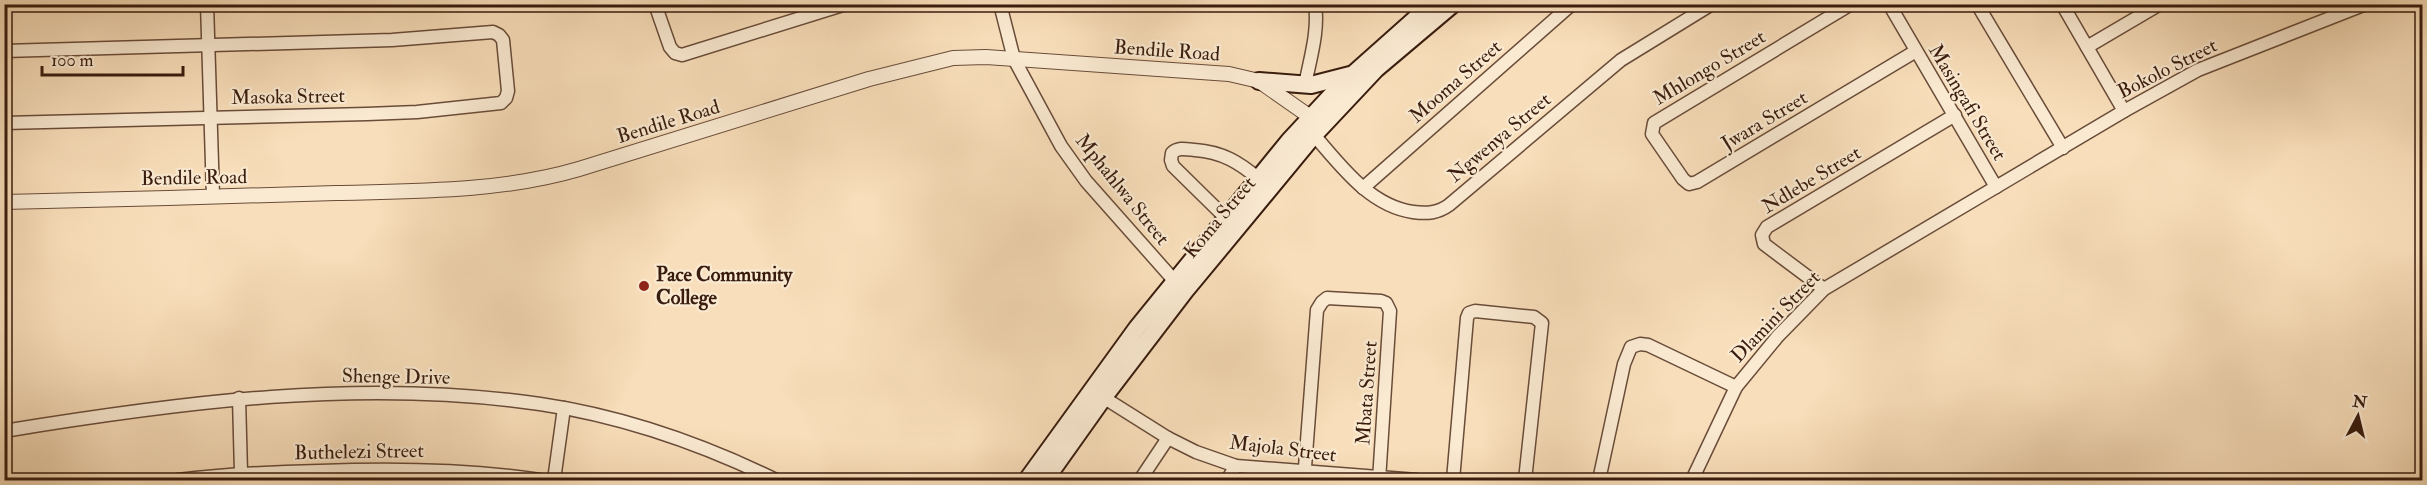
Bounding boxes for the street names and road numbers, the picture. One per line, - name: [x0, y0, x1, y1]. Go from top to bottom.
- street label: Mhlongo Street: [1649, 24, 1770, 111]
- street label: Bokolo Street: [2113, 32, 2222, 104]
- street label: Bendile Road: [1113, 34, 1221, 67]
- street label: Mooma Street: [1404, 34, 1507, 128]
- street label: Masingafi Street: [1923, 39, 2012, 165]
- street label: Masoka Street: [231, 83, 346, 110]
- street label: Jwara Street: [1716, 85, 1812, 156]
- street label: Ngwenya Street: [1443, 87, 1556, 188]
- street label: Bendile Road: [614, 94, 723, 149]
- street label: Mphahlwa Street: [1069, 129, 1176, 251]
- street label: Ndlebe Street: [1757, 140, 1866, 219]
- street label: Bendile Road: [141, 164, 248, 191]
- street label: Koma Street: [1178, 171, 1261, 263]
- street label: Dlamini Street: [1725, 265, 1826, 368]
- street label: Mbata Street: [1350, 340, 1383, 446]
- street label: Shenge Drive: [342, 363, 450, 390]
- street label: Majola Street: [1228, 430, 1338, 468]
- street label: Buthelezi Street: [294, 438, 425, 465]

